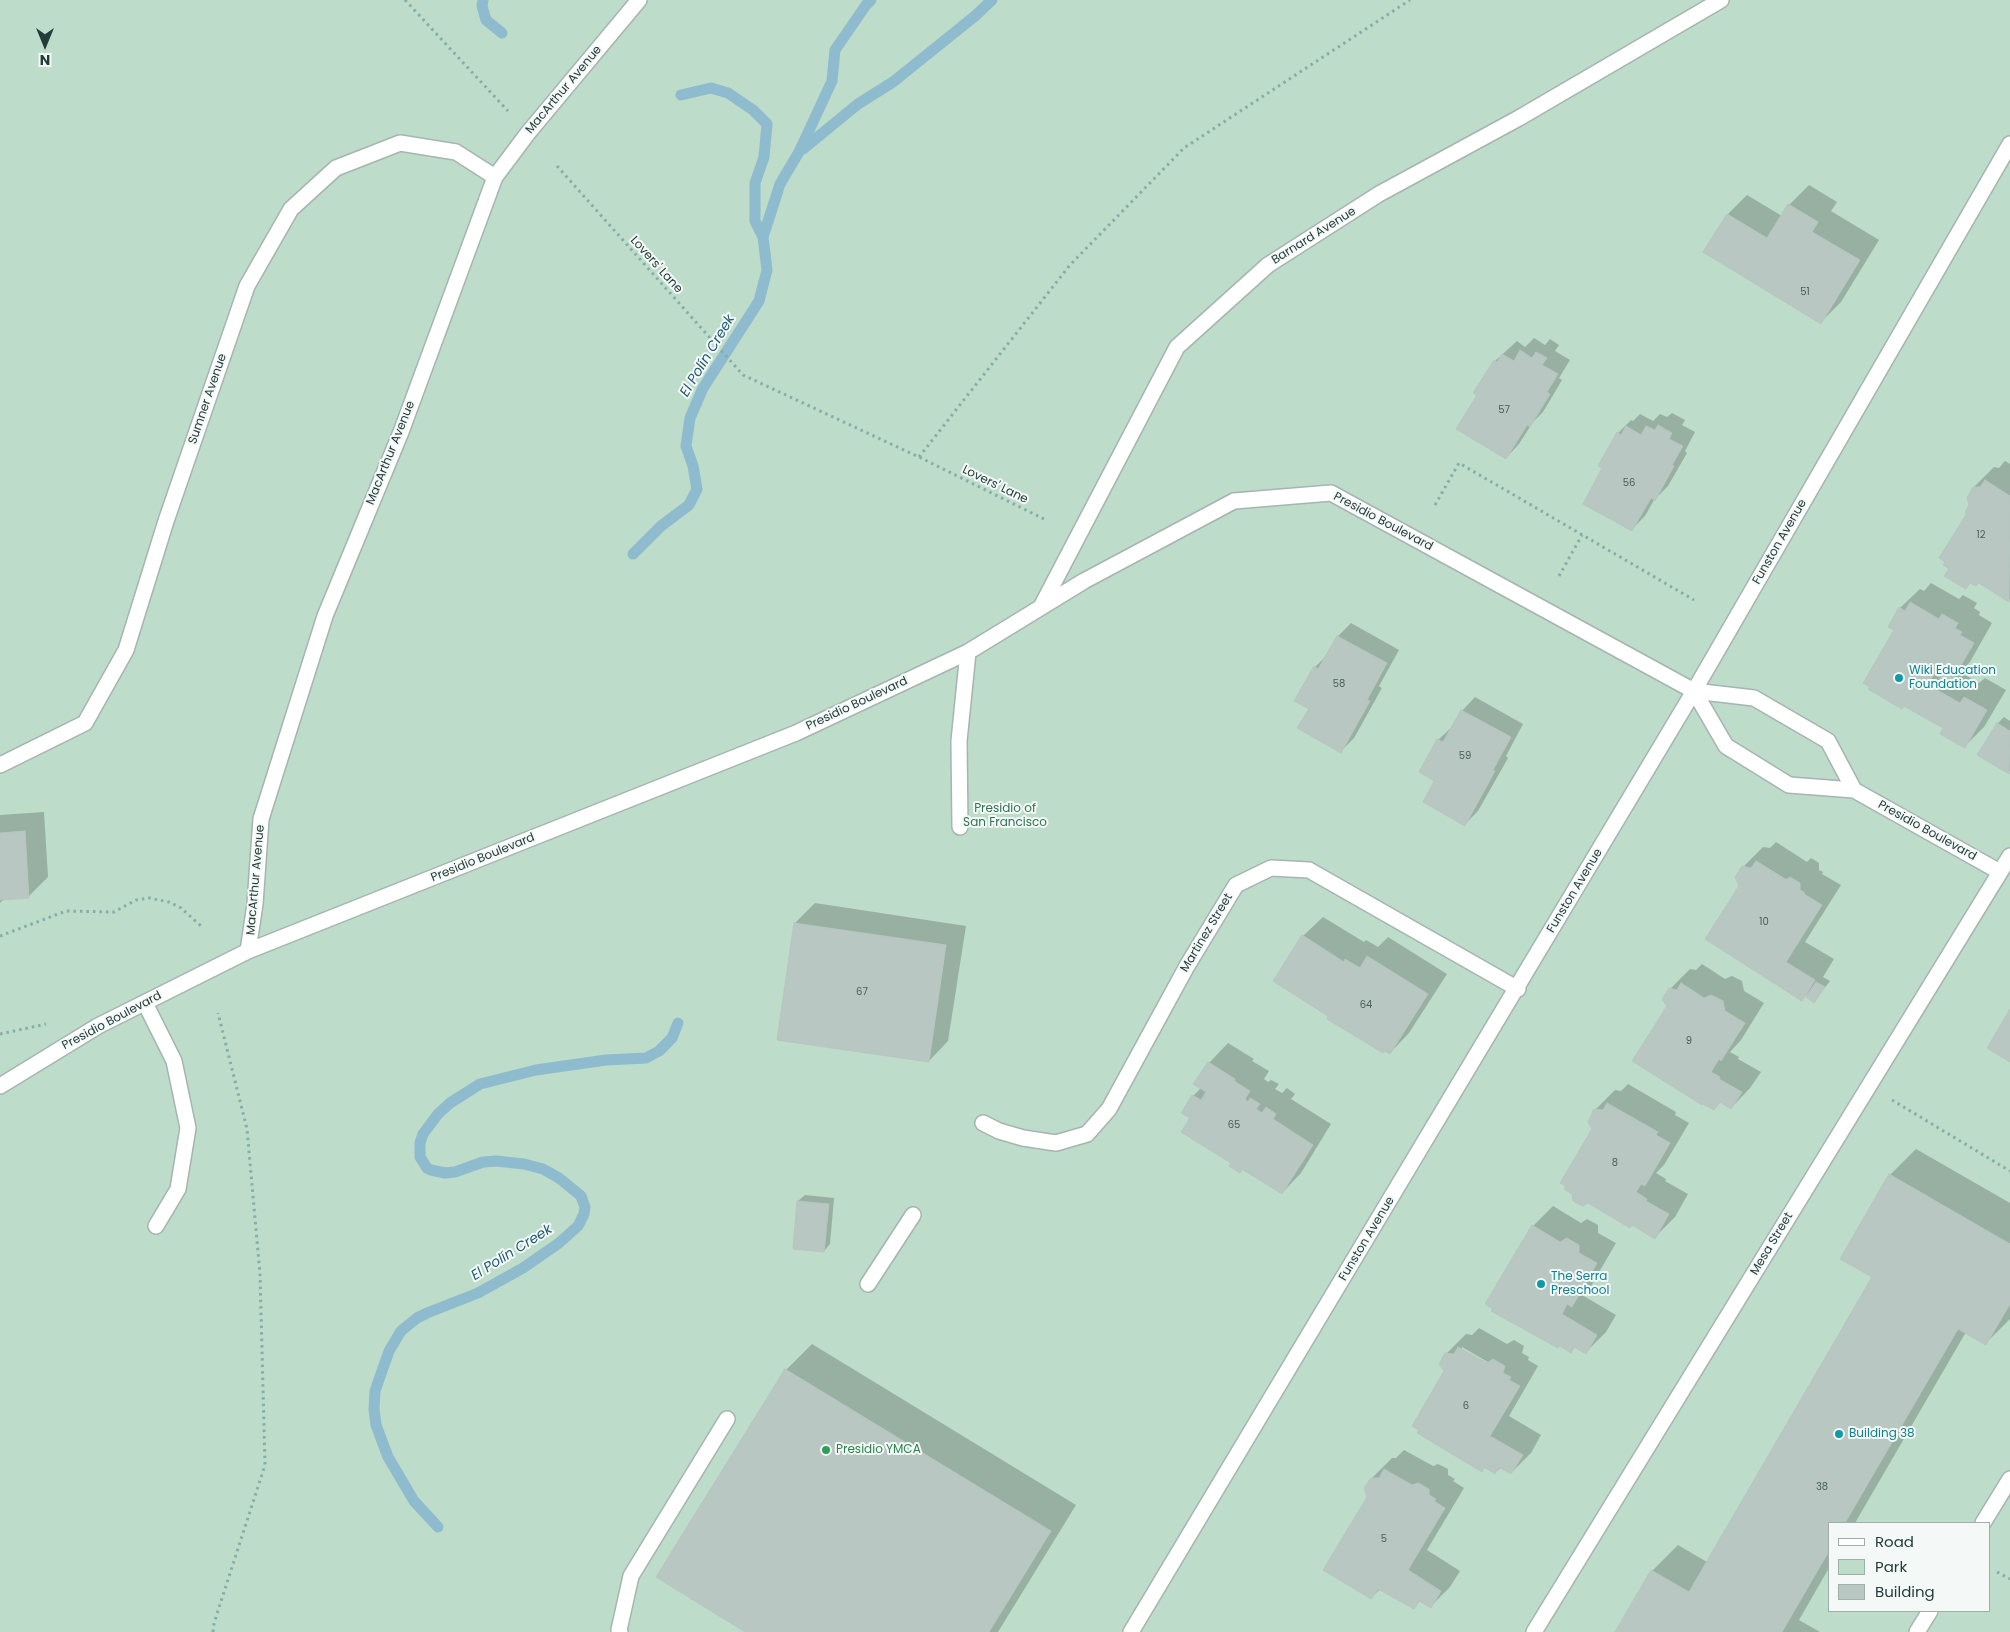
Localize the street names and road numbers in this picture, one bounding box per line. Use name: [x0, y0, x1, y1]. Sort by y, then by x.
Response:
street label: MacArthur Avenue: [523, 43, 605, 137]
street label: Barnard Avenue: [1269, 204, 1359, 268]
street label: Lovers' Lane: [627, 234, 685, 296]
street label: Sumner Avenue: [186, 352, 230, 446]
street label: MacArthur Avenue: [364, 399, 418, 507]
street label: Lovers' Lane: [960, 463, 1030, 507]
street label: Presidio Boulevard: [1331, 490, 1435, 554]
street label: Funston Avenue: [1750, 497, 1810, 587]
street label: Presidio Boulevard: [804, 674, 910, 734]
street label: Presidio Boulevard: [1875, 798, 1979, 864]
street label: MacArthur Avenue: [244, 824, 268, 936]
street label: Presidio Boulevard: [429, 831, 537, 885]
street label: Funston Avenue: [1544, 846, 1606, 936]
street label: Martinez Street: [1178, 891, 1236, 975]
street label: Presidio Boulevard: [60, 989, 164, 1053]
street label: Funston Avenue: [1336, 1194, 1398, 1284]
street label: Mesa Street: [1748, 1210, 1796, 1278]

